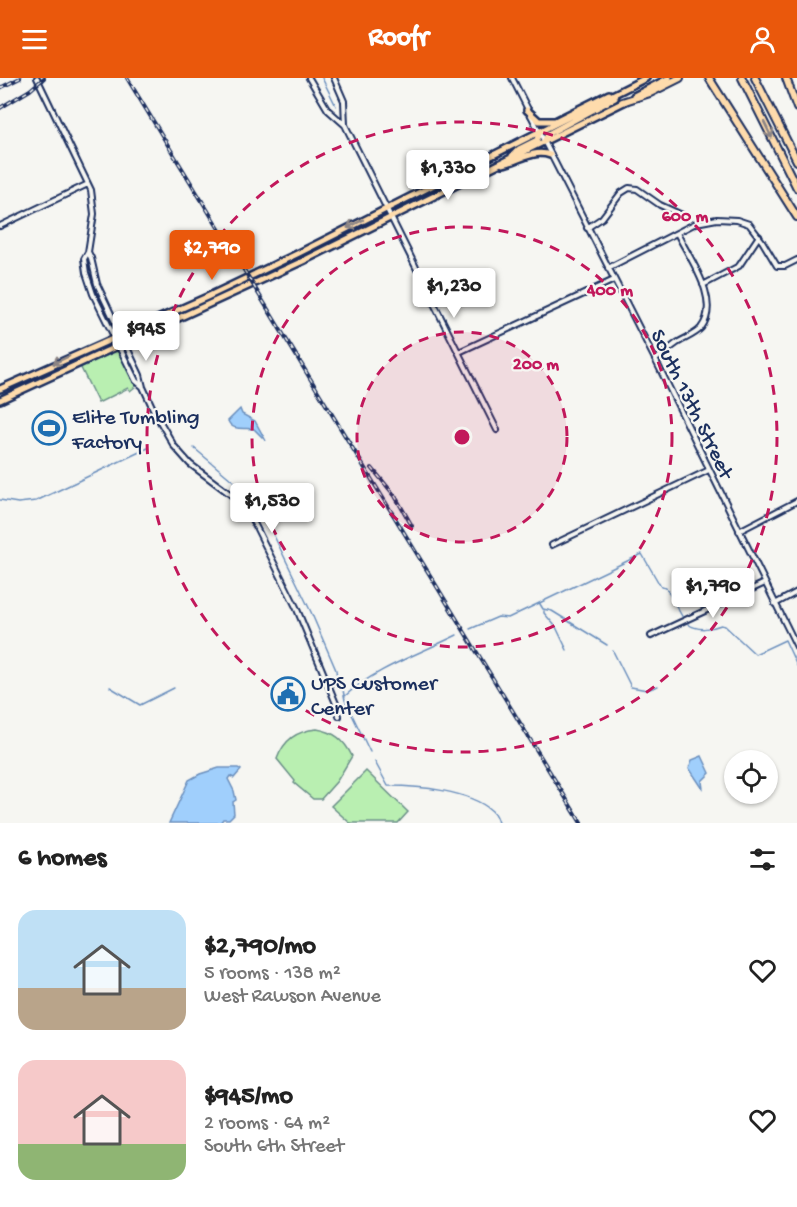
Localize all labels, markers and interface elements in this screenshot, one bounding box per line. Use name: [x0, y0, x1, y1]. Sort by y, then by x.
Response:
icon: menu: [18, 23, 51, 56]
text: Roofr: [369, 23, 429, 55]
icon: person: [746, 23, 779, 56]
one-way arrow: [763, 121, 774, 139]
pin: $1,330: [399, 150, 497, 201]
text: $1,330: [420, 158, 476, 181]
text: 600 m: [662, 207, 709, 228]
one-way arrow: [346, 219, 364, 230]
pin: $2,790: [163, 230, 261, 281]
text: $2,790: [184, 238, 240, 261]
pin: $1,230: [405, 268, 503, 319]
text: $1,230: [427, 276, 481, 299]
text: 400 m: [586, 281, 633, 302]
pin: $945: [110, 311, 182, 362]
text: $945: [127, 319, 165, 342]
street label: South 13th Street: [643, 326, 739, 485]
one-way arrow: [52, 355, 70, 367]
text: 200 m: [513, 355, 559, 376]
place label: Elite Tumbling Factory: [71, 406, 199, 457]
sports icon: Elite Tumbling Factory: [31, 410, 67, 446]
centre of rings: [452, 427, 472, 447]
pin: $1,530: [223, 483, 321, 534]
text: $1,530: [244, 491, 300, 514]
pin: $1,790: [664, 568, 762, 619]
text: $1,790: [685, 576, 741, 599]
place label: UPS Customer Center: [311, 672, 439, 723]
public building icon: UPS Customer Center: [270, 676, 306, 712]
map controls: [724, 750, 778, 804]
button: locate: [724, 750, 778, 804]
icon: filters: [746, 843, 779, 876]
text: 6 homes: [18, 844, 106, 875]
text: $2,790/mo: [204, 932, 316, 963]
icon: home: [66, 934, 138, 1006]
icon: heart: [746, 954, 779, 987]
text: 5 rooms · 138 m²: [204, 963, 341, 986]
text: West Rawson Avenue: [204, 986, 381, 1009]
text: $945/mo: [204, 1082, 293, 1113]
icon: home: [66, 1084, 138, 1156]
icon: heart: [746, 1104, 779, 1137]
text: 2 rooms · 64 m²: [204, 1113, 330, 1136]
text: South 6th Street: [204, 1136, 344, 1159]

